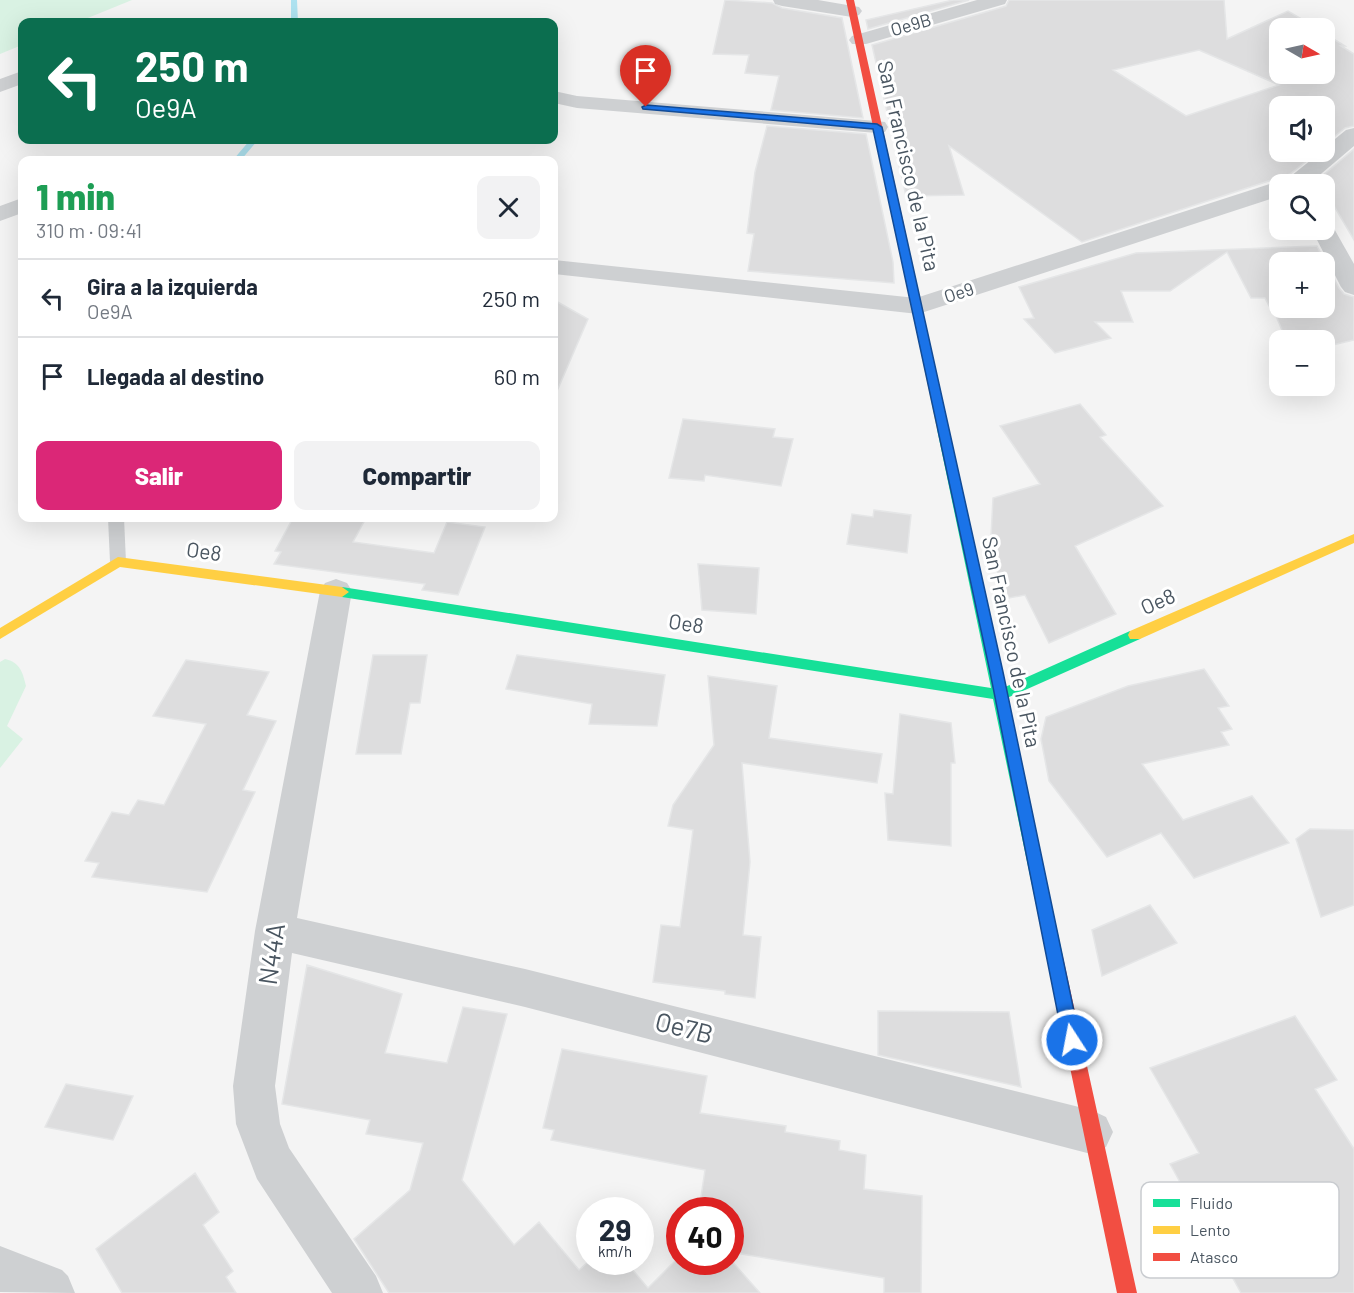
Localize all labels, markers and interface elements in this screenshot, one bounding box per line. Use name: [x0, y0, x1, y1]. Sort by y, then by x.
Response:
street label: Oe9B: [888, 8, 934, 40]
north arrow: [1269, 18, 1335, 84]
map controls: [1269, 18, 1335, 396]
text: 250 m: [135, 40, 249, 90]
icon: left: [36, 42, 114, 120]
pin: [620, 45, 671, 107]
icon: arrive: [629, 54, 662, 87]
street label: San Francisco de la Pita: [873, 58, 946, 273]
text: Oe9A: [135, 91, 197, 123]
button: sound: [1269, 96, 1335, 162]
text: 1 min: [36, 174, 115, 217]
button: search: [1269, 174, 1335, 240]
button: close: [477, 176, 540, 239]
text: 310 m · 09:41: [36, 218, 142, 242]
button: +: [1269, 252, 1335, 318]
text: Gira a la izquierda: [87, 273, 258, 299]
street label: Oe9: [941, 277, 976, 307]
icon: left: [36, 282, 69, 315]
text: 250 m: [482, 285, 540, 311]
text: Oe9A: [87, 299, 133, 323]
button: −: [1269, 330, 1335, 396]
icon: arrive: [36, 360, 69, 393]
text: Llegada al destino: [87, 363, 264, 389]
text: 60 m: [494, 363, 540, 389]
button: Salir: [36, 441, 282, 510]
button: Compartir: [294, 441, 540, 510]
street label: San Francisco de la Pita: [978, 534, 1047, 750]
street label: Oe8: [185, 536, 223, 565]
street label: Oe8: [1136, 582, 1179, 619]
street label: Oe8: [667, 607, 706, 638]
street label: N44A: [251, 921, 290, 987]
street label: Oe7B: [652, 1004, 717, 1049]
position arrow: [1040, 1008, 1104, 1072]
legend: [1141, 1182, 1339, 1278]
text: Fluido: [1190, 1193, 1233, 1212]
speed limit sign: 40: [666, 1197, 744, 1275]
text: 29: [599, 1211, 631, 1247]
text: Lento: [1190, 1220, 1231, 1239]
text: km/h: [598, 1242, 632, 1260]
text: Atasco: [1190, 1247, 1238, 1266]

